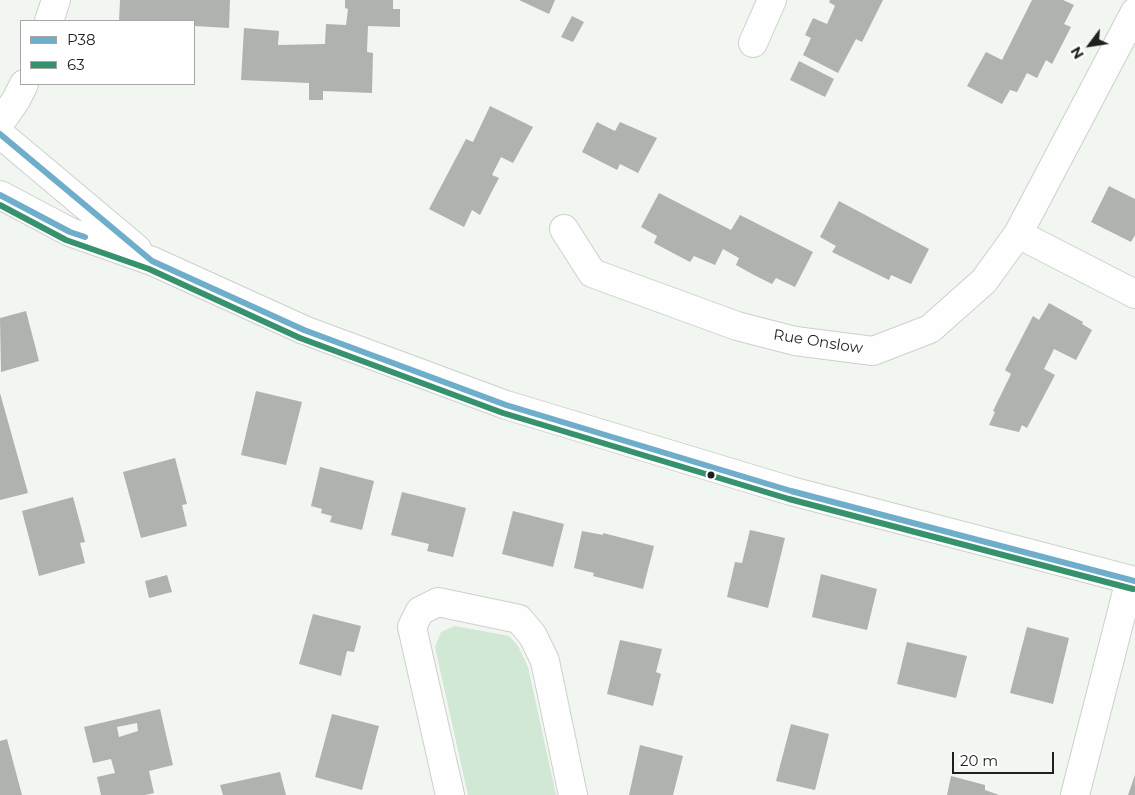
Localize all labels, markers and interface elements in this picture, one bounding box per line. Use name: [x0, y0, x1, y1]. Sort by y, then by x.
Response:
legend: [20, 20, 195, 85]
north arrow: [1065, 20, 1115, 70]
text: P38: [67, 30, 96, 49]
text: N: [1067, 43, 1088, 62]
text: 63: [67, 55, 85, 74]
street label: Rue Onslow: [772, 326, 864, 358]
unlabelled marker: [706, 470, 716, 480]
scale bar: [955, 742, 1058, 774]
text: 20 m: [960, 751, 998, 770]

